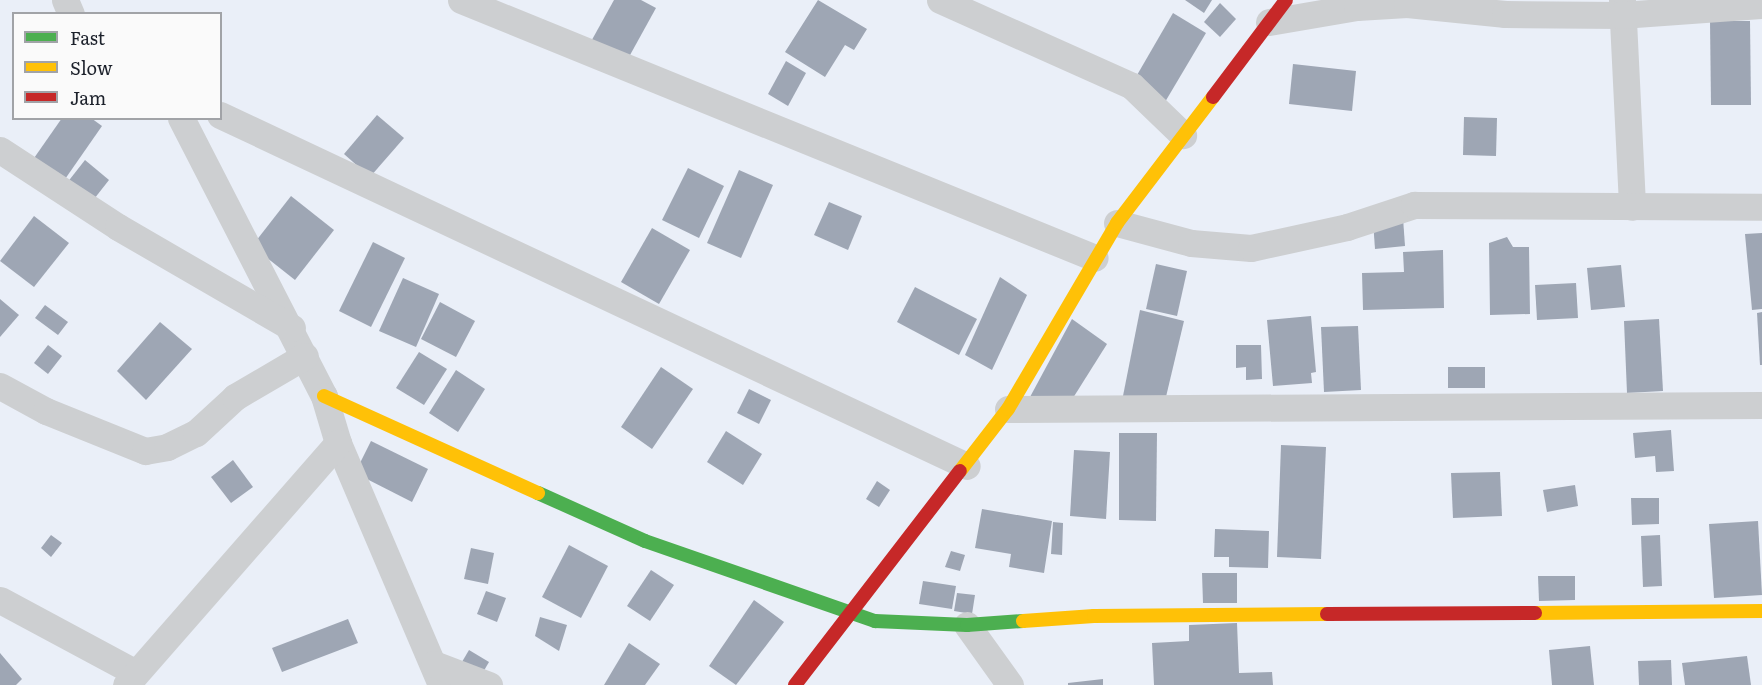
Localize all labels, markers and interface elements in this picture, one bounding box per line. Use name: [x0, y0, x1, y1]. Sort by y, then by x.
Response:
legend: [12, 12, 222, 120]
text: Fast: [70, 24, 105, 51]
text: Slow: [70, 54, 112, 81]
text: Jam: [70, 84, 106, 111]

